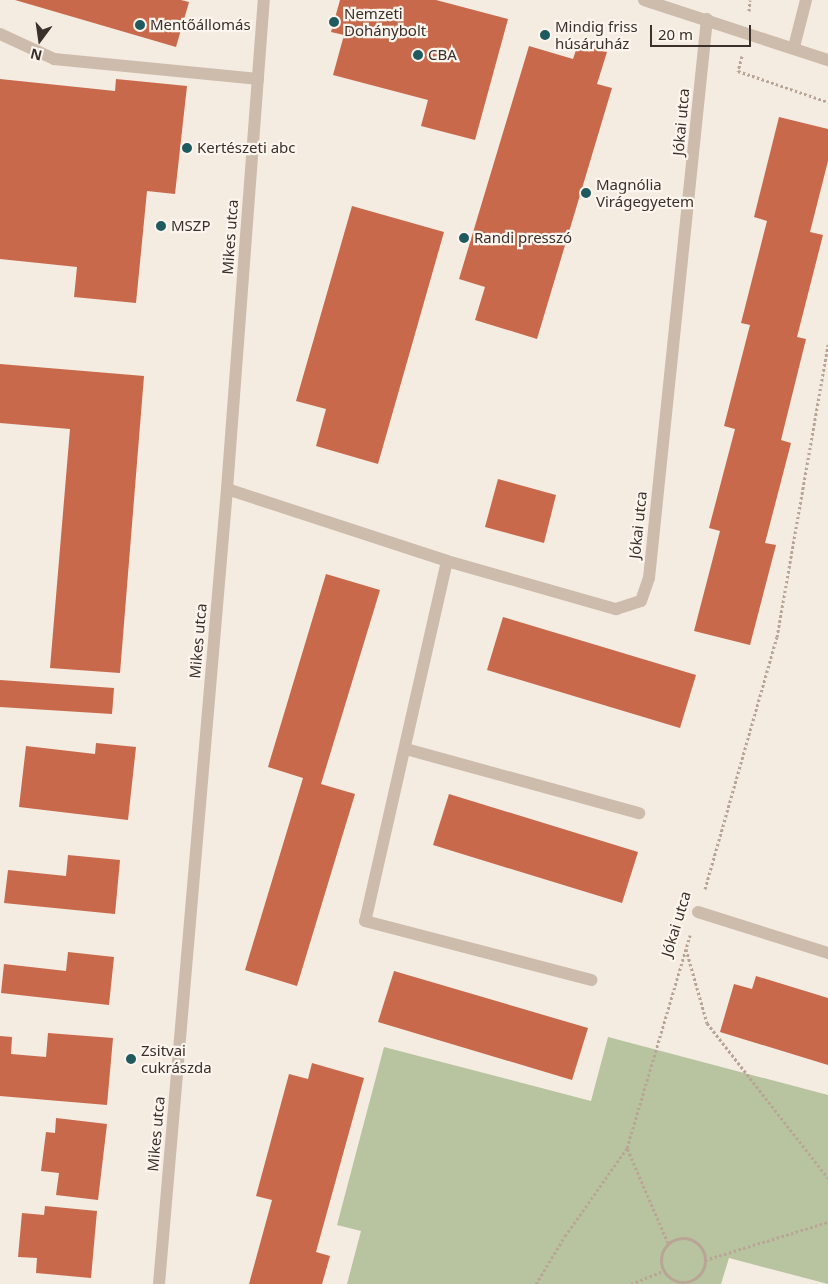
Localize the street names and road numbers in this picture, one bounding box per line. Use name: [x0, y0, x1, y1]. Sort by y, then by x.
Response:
street label: Jókai utca: [669, 88, 693, 156]
street label: Mikes utca: [218, 199, 242, 275]
street label: Jókai utca: [626, 490, 650, 560]
street label: Mikes utca: [186, 603, 210, 679]
street label: Jókai utca: [658, 889, 694, 959]
street label: Mikes utca: [144, 1096, 168, 1172]

